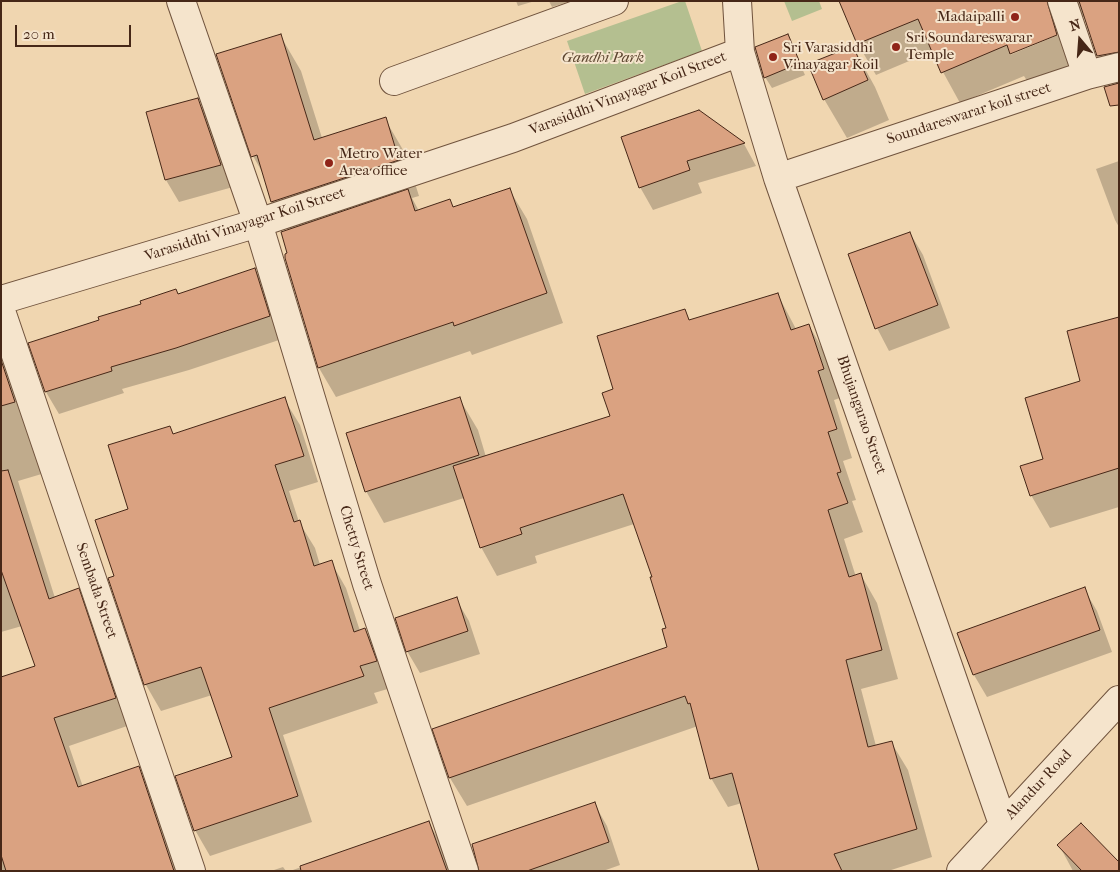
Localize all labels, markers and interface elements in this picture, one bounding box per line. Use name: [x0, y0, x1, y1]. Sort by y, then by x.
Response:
place label: Madaipalli: [937, 8, 1005, 26]
marker: Madaipalli: [1009, 11, 1021, 23]
scale bar: [18, 15, 134, 47]
north arrow: [1055, 15, 1105, 65]
text: N: [1068, 16, 1083, 35]
text: 20 m: [23, 25, 55, 43]
place label: Sri Soundareswarar Temple: [906, 29, 1032, 64]
place label: Sri Varasiddhi Vinayagar Koil: [783, 39, 879, 74]
marker: Sri Soundareswarar Temple: [890, 41, 902, 53]
street label: Varasiddhi Vinayagar Koil Street: [527, 48, 729, 140]
park label: Gandhi Park: [562, 49, 644, 67]
marker: Sri Varasiddhi Vinayagar Koil: [767, 51, 779, 63]
street label: Soundareswarar koil street: [885, 79, 1053, 149]
place label: Metro Water Area office: [339, 145, 422, 180]
marker: Metro Water Area office: [323, 157, 335, 169]
street label: Varasiddhi Vinayagar Koil Street: [142, 184, 348, 266]
street label: Bhujangarao Street: [832, 353, 890, 477]
street label: Chetty Street: [335, 504, 377, 592]
street label: Sembada Street: [71, 541, 121, 641]
street label: Alandur Road: [1002, 746, 1076, 824]

